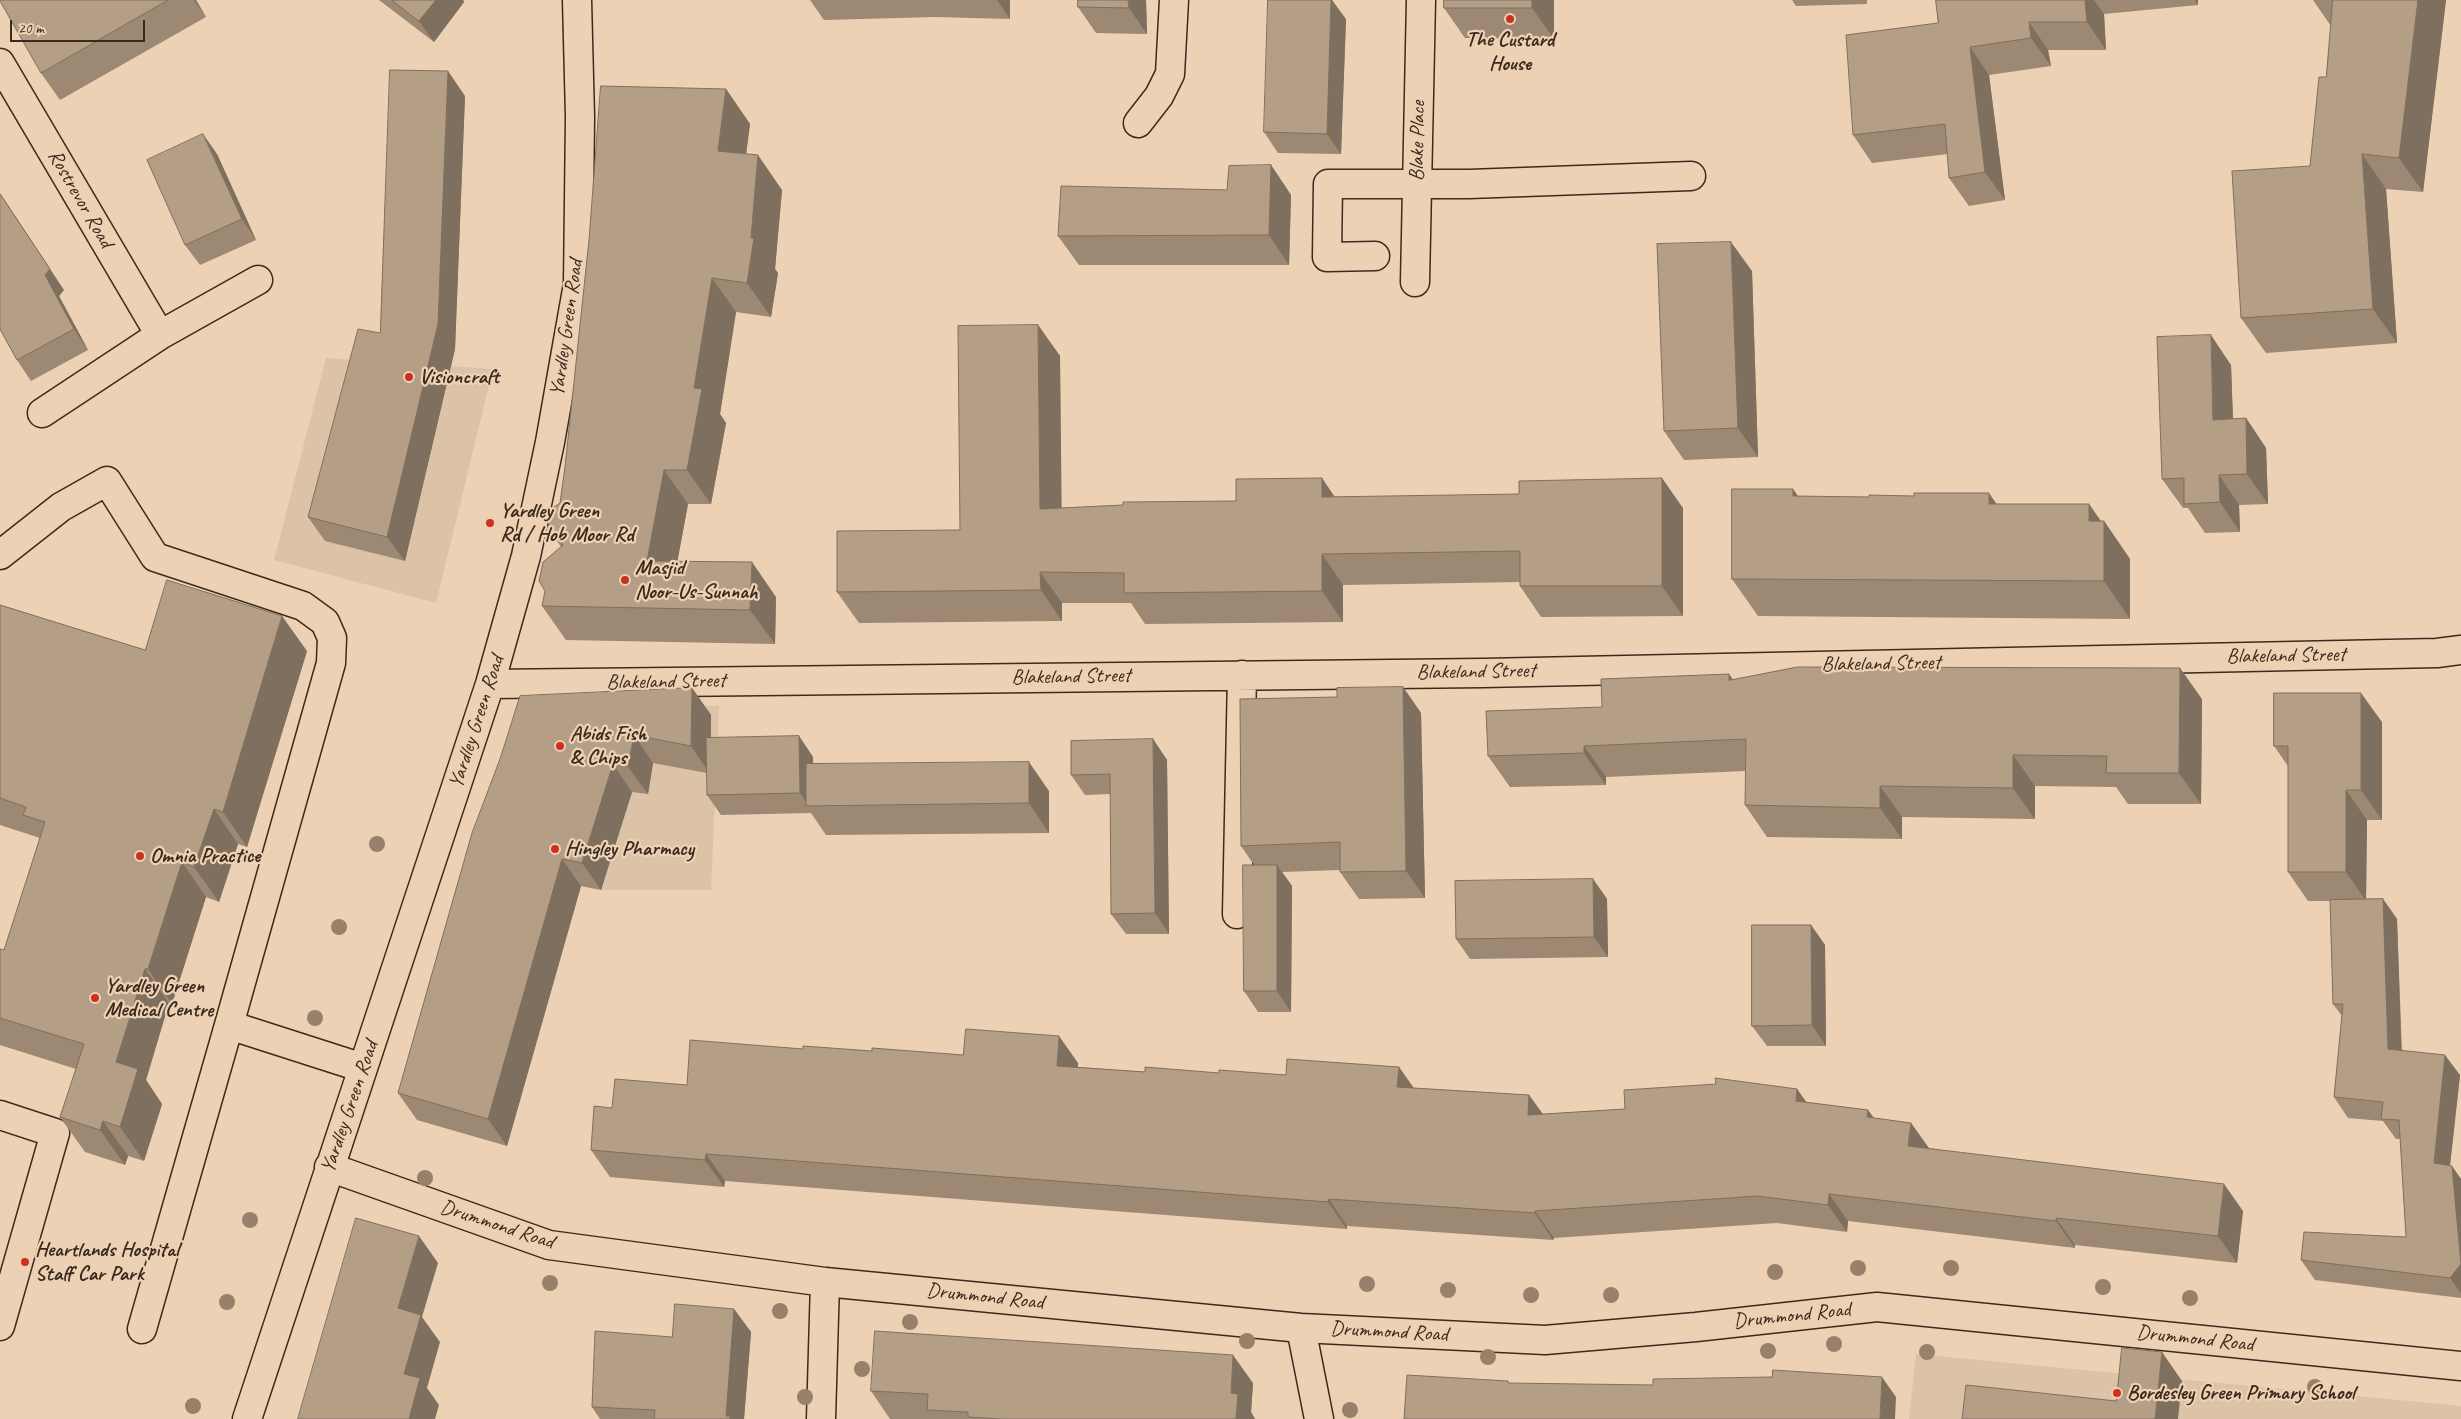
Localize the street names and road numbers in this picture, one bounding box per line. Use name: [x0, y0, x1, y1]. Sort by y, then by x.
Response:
street label: Blake Place: [1405, 101, 1431, 181]
street label: Rostrevor Road: [42, 145, 118, 253]
street label: Yardley Green Road: [545, 258, 589, 398]
street label: Blakeland Street: [2226, 642, 2346, 670]
street label: Blakeland Street: [1821, 650, 1941, 678]
street label: Yardley Green Road: [444, 653, 510, 791]
street label: Blakeland Street: [1416, 658, 1536, 686]
street label: Blakeland Street: [1011, 663, 1131, 691]
street label: Blakeland Street: [606, 668, 726, 696]
street label: Yardley Green Road: [316, 1038, 384, 1176]
street label: Drummond Road: [437, 1195, 557, 1255]
street label: Drummond Road: [925, 1278, 1045, 1316]
street label: Drummond Road: [1732, 1297, 1852, 1335]
street label: Drummond Road: [1330, 1316, 1448, 1348]
street label: Drummond Road: [2135, 1320, 2255, 1358]

